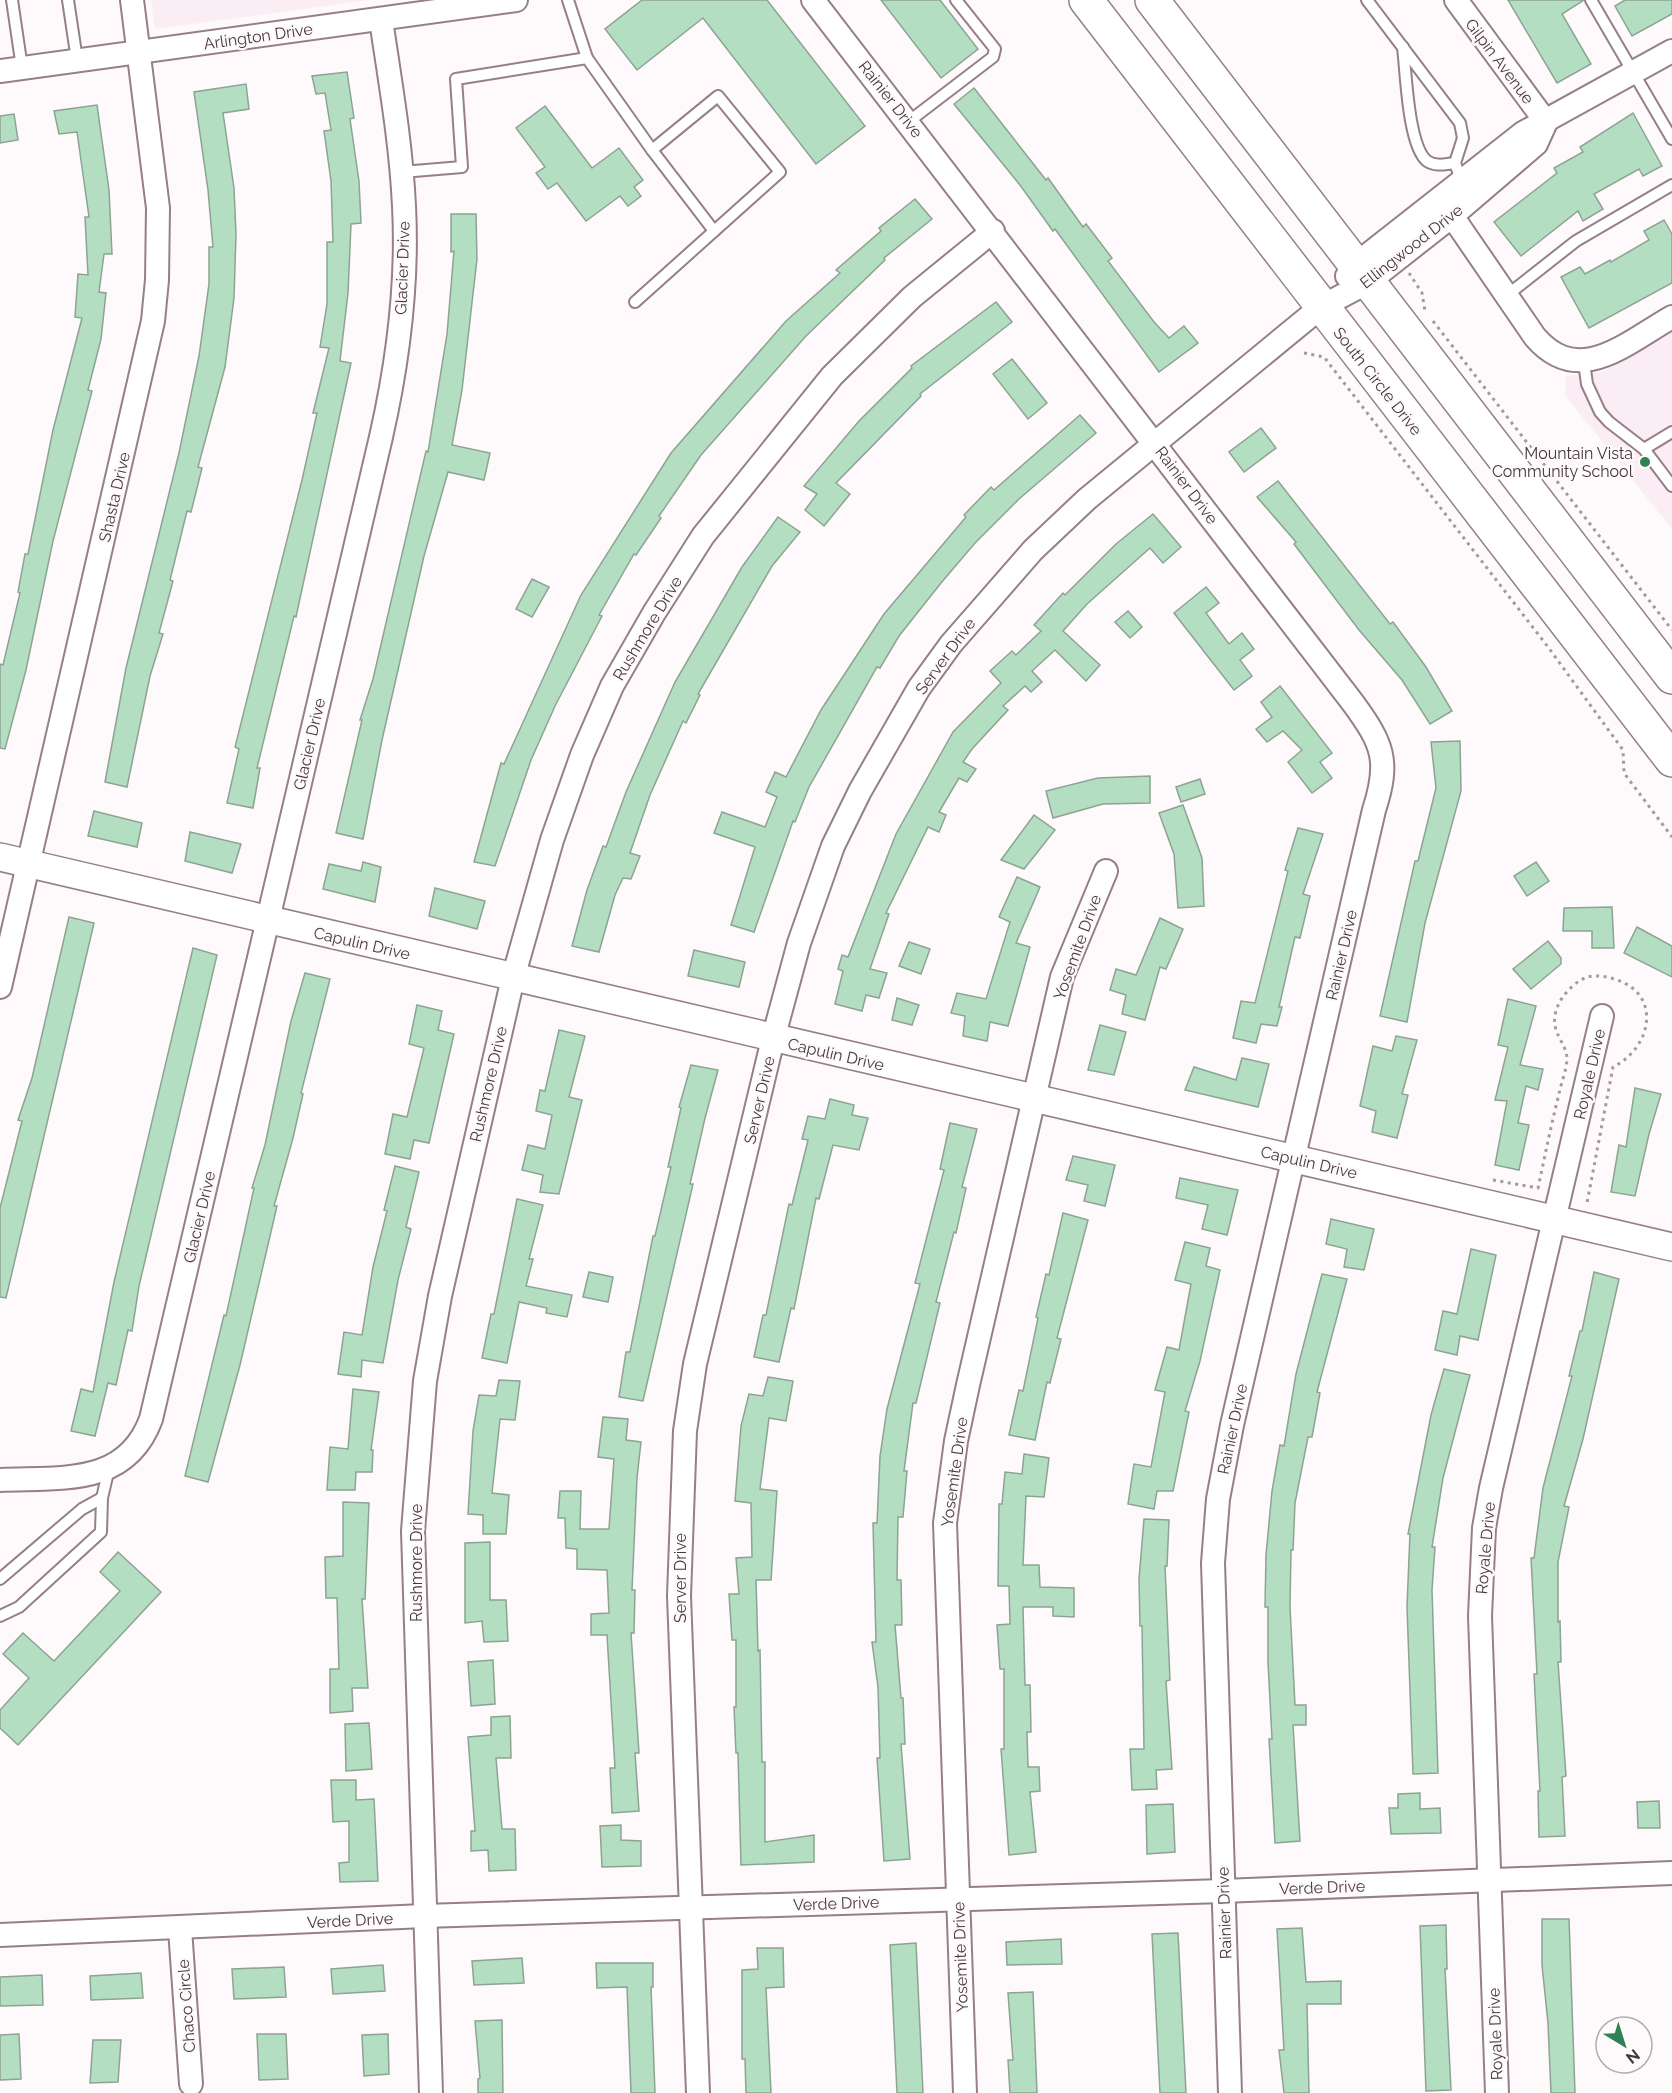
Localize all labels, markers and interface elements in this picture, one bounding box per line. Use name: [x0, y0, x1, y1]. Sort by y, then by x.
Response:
street label: Gilpin Avenue: [1461, 15, 1538, 108]
street label: Arlington Drive: [202, 19, 314, 54]
street label: Rainier Drive: [855, 57, 926, 142]
street label: Ellingwood Drive: [1356, 200, 1466, 292]
street label: Glacier Drive: [391, 221, 414, 315]
street label: South Circle Drive: [1329, 323, 1426, 439]
street label: Rainier Drive: [1151, 443, 1222, 528]
place label: Mountain Vista Community School: [1492, 444, 1634, 481]
street label: Shasta Drive: [95, 450, 134, 544]
marker: Mountain Vista Community School: [1638, 455, 1652, 469]
street label: Rushmore Drive: [609, 573, 686, 684]
street label: Server Drive: [911, 614, 979, 698]
street label: Glacier Drive: [290, 696, 329, 792]
street label: Yosemite Drive: [1050, 892, 1105, 1002]
street label: Rainier Drive: [1322, 908, 1361, 1002]
street label: Capulin Drive: [312, 923, 412, 964]
street label: Rushmore Drive: [466, 1024, 511, 1144]
street label: Royale Drive: [1570, 1027, 1609, 1121]
street label: Capulin Drive: [786, 1034, 886, 1075]
street label: Server Drive: [740, 1054, 779, 1146]
street label: Capulin Drive: [1259, 1142, 1359, 1183]
street label: Glacier Drive: [180, 1169, 219, 1265]
street label: Rainier Drive: [1214, 1382, 1251, 1476]
street label: Yosemite Drive: [937, 1416, 972, 1528]
street label: Royale Drive: [1472, 1501, 1499, 1595]
street label: Rushmore Drive: [407, 1504, 426, 1622]
street label: Server Drive: [671, 1533, 690, 1623]
street label: Rainier Drive: [1213, 1867, 1236, 1959]
street label: Verde Drive: [1279, 1877, 1365, 1898]
street label: Verde Drive: [793, 1893, 879, 1914]
street label: Yosemite Drive: [949, 1901, 972, 2013]
street label: Verde Drive: [306, 1909, 394, 1932]
street label: Chaco Circle: [174, 1959, 199, 2053]
street label: Royale Drive: [1484, 1987, 1507, 2081]
north arrow: [1594, 2015, 1654, 2075]
text: N: [1622, 2045, 1644, 2068]

